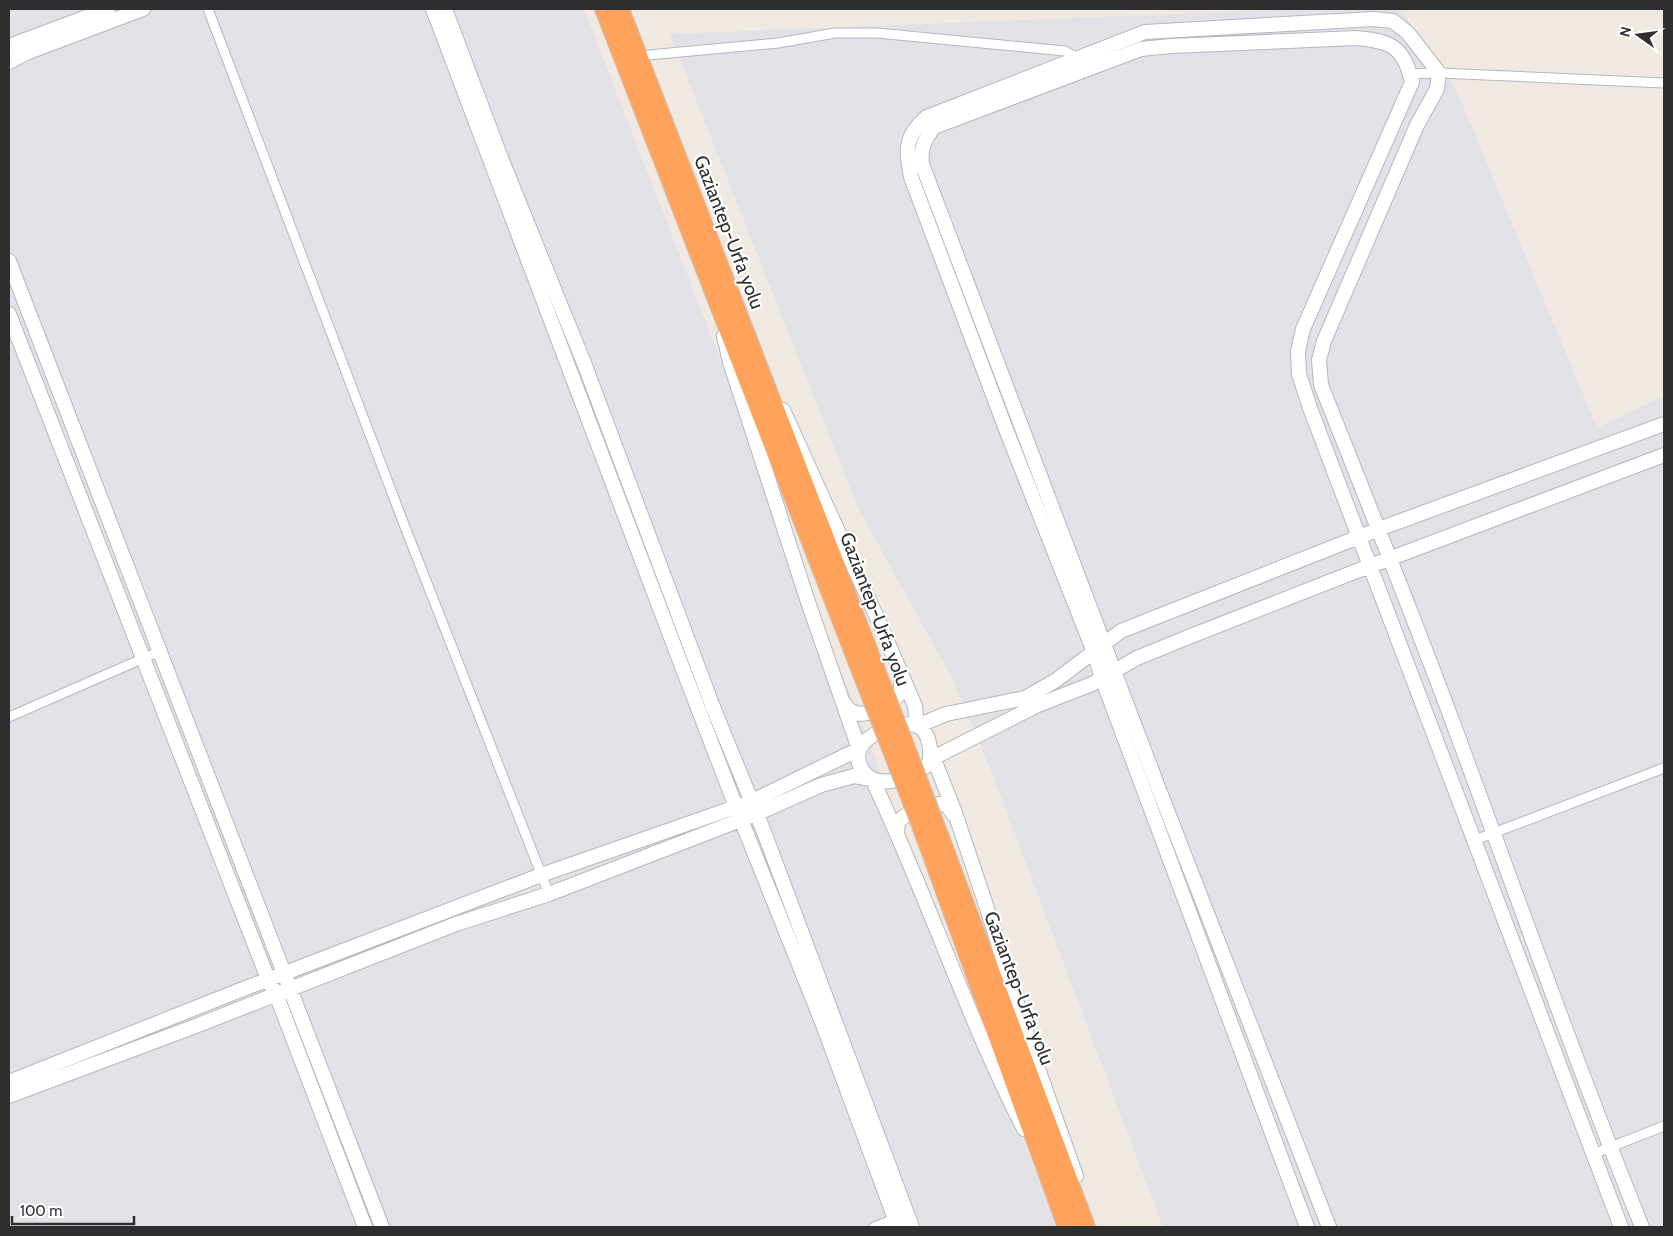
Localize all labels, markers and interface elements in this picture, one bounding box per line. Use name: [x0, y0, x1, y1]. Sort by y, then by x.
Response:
north arrow: [1613, 10, 1663, 60]
text: N: [1615, 25, 1635, 39]
street label: Gaziantep-Urfa yolu: [689, 152, 769, 312]
street label: Gaziantep-Urfa yolu: [835, 529, 915, 689]
street label: Gaziantep-Urfa yolu: [979, 908, 1059, 1068]
scale bar: [12, 1194, 135, 1226]
text: 100 m: [20, 1202, 62, 1220]

